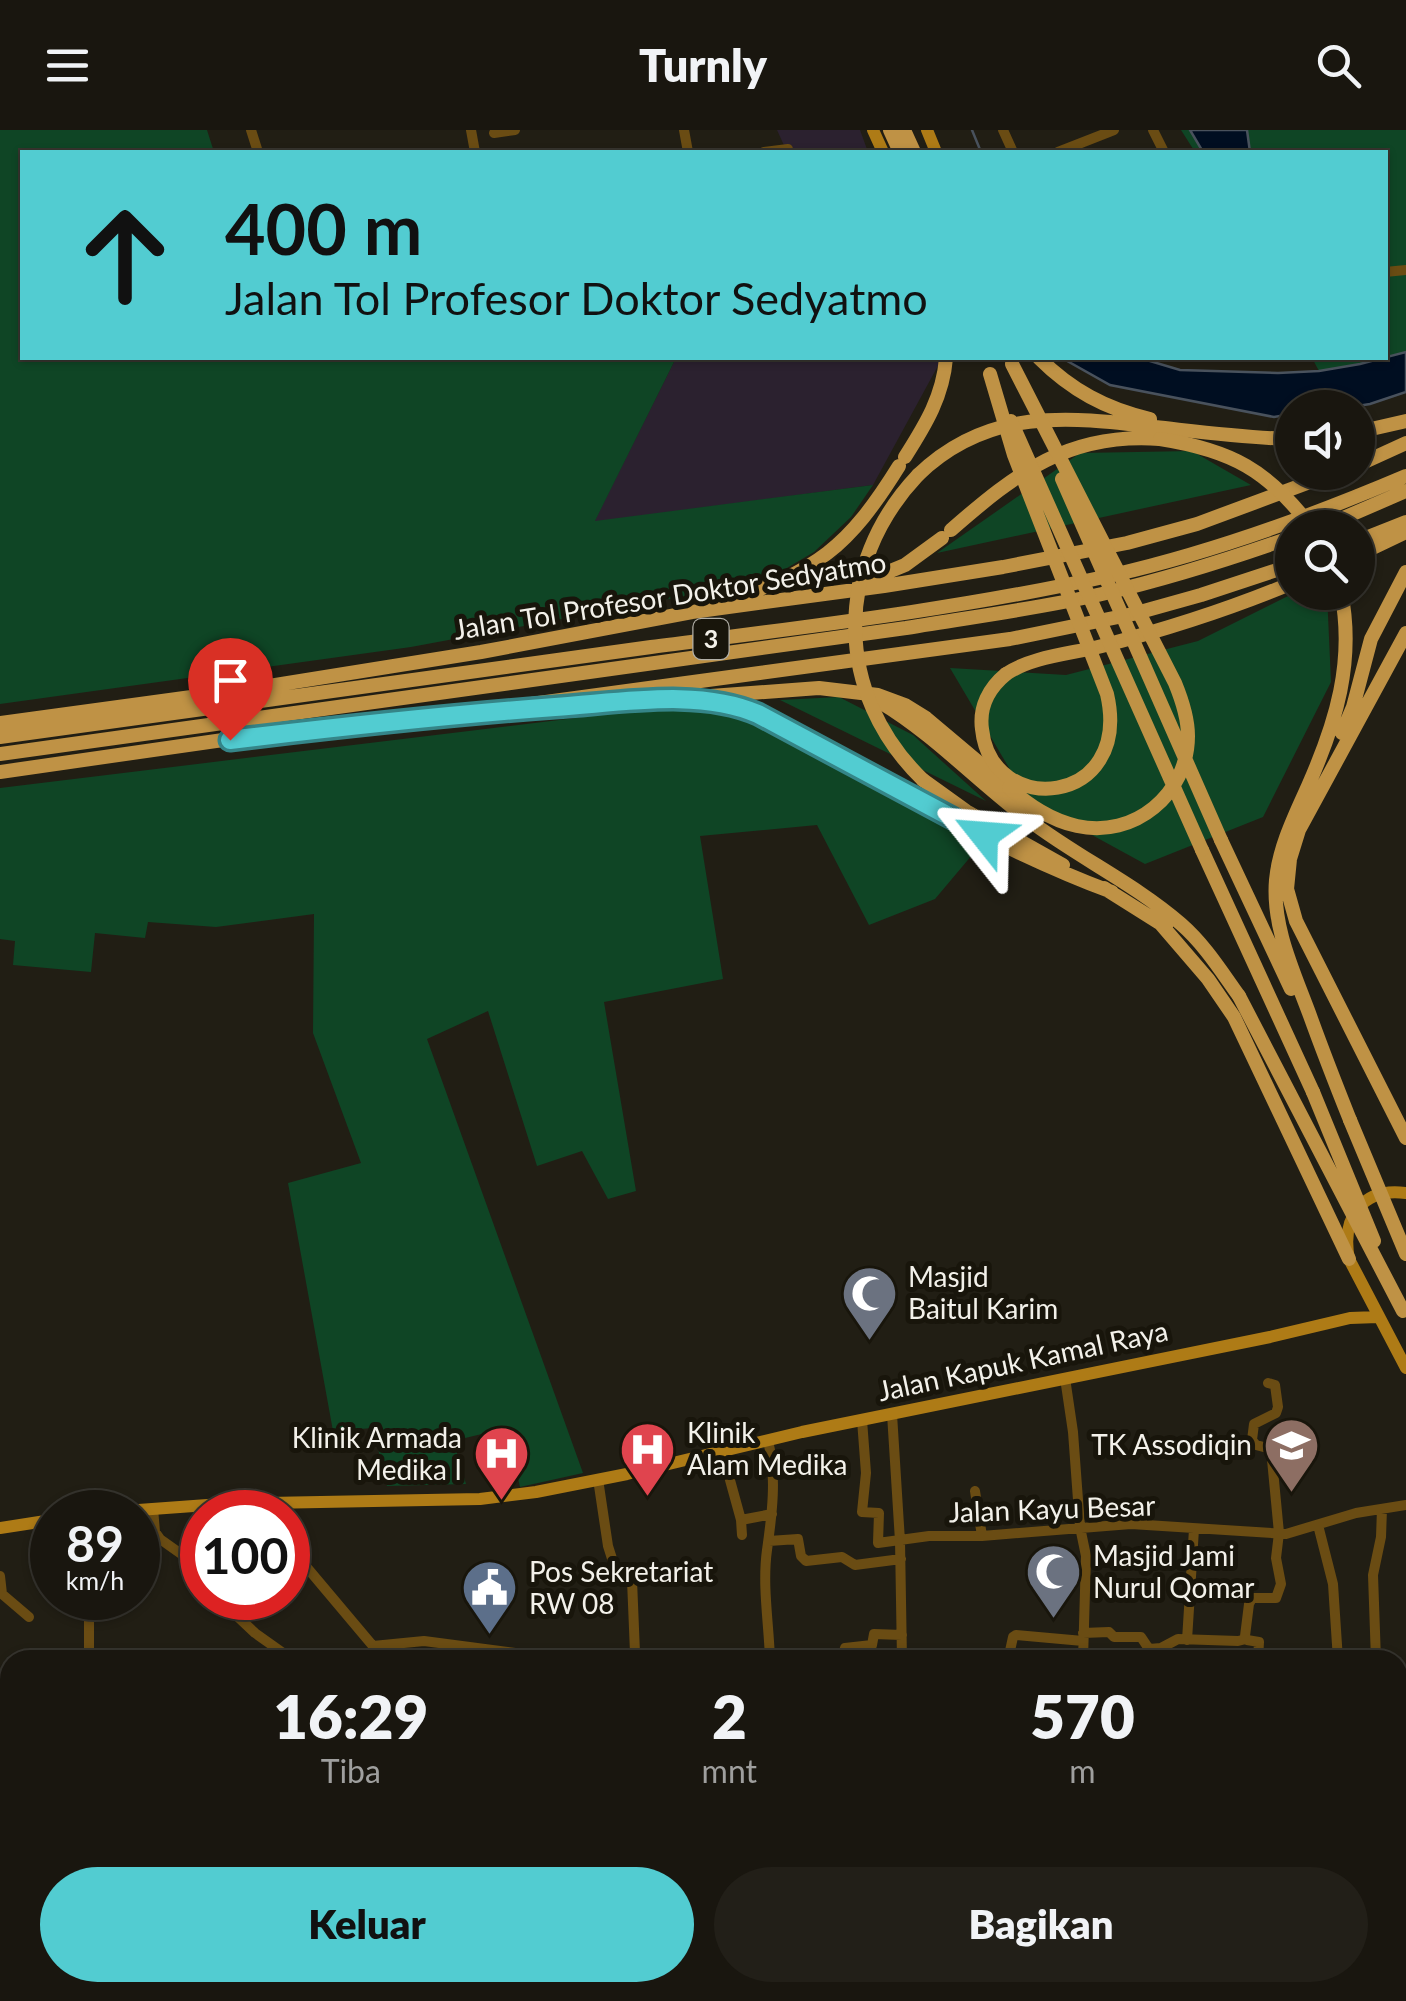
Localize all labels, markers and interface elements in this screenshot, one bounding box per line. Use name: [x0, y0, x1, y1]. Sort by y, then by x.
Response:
icon: menu: [40, 38, 95, 93]
text: Turnly: [639, 38, 767, 92]
icon: search: [1311, 38, 1366, 93]
text: 400 m: [225, 186, 422, 270]
icon: ahead: [60, 190, 190, 320]
text: Jalan Tol Profesor Doktor Sedyatmo: [225, 271, 928, 325]
map controls: [1275, 390, 1375, 610]
button: sound: [1275, 390, 1375, 490]
button: search: [1275, 510, 1375, 610]
street label: Jalan Tol Profesor Doktor Sedyatmo: [451, 544, 888, 646]
road number: 3: [694, 619, 728, 659]
pin: [188, 638, 273, 741]
icon: arrive: [203, 653, 258, 708]
position arrow: [932, 783, 1036, 887]
place label: Masjid Baitul Karim: [908, 1259, 1058, 1325]
mosque icon: Masjid Baitul Karim: [839, 1263, 899, 1342]
street label: Jalan Kapuk Kamal Raya: [875, 1313, 1171, 1407]
place label: Klinik Alam Medika: [687, 1415, 848, 1481]
school or university icon: TK Assodiqin: [1261, 1415, 1321, 1494]
hospital icon: Klinik Alam Medika: [618, 1419, 678, 1498]
place label: Klinik Armada Medika I: [292, 1420, 462, 1486]
hospital icon: Klinik Armada Medika I: [471, 1424, 531, 1503]
place label: TK Assodiqin: [1091, 1427, 1252, 1461]
street label: Jalan Kayu Besar: [948, 1487, 1156, 1529]
speed limit sign: 100: [180, 1490, 310, 1620]
text: 89: [66, 1513, 124, 1573]
place label: Masjid Jami Nurul Qomar: [1093, 1538, 1255, 1604]
mosque icon: Masjid Jami Nurul Qomar: [1024, 1542, 1084, 1621]
place label: Pos Sekretariat RW 08: [529, 1554, 713, 1620]
public building icon: Pos Sekretariat RW 08: [460, 1558, 520, 1637]
text: km/h: [66, 1565, 124, 1595]
text: 16:29: [273, 1680, 428, 1752]
text: 2: [712, 1680, 747, 1752]
text: 570: [1030, 1680, 1135, 1752]
text: Tiba: [321, 1751, 381, 1790]
text: mnt: [702, 1751, 757, 1790]
text: m: [1069, 1751, 1096, 1790]
button: Keluar: [40, 1867, 694, 1982]
button: Bagikan: [714, 1867, 1368, 1982]

